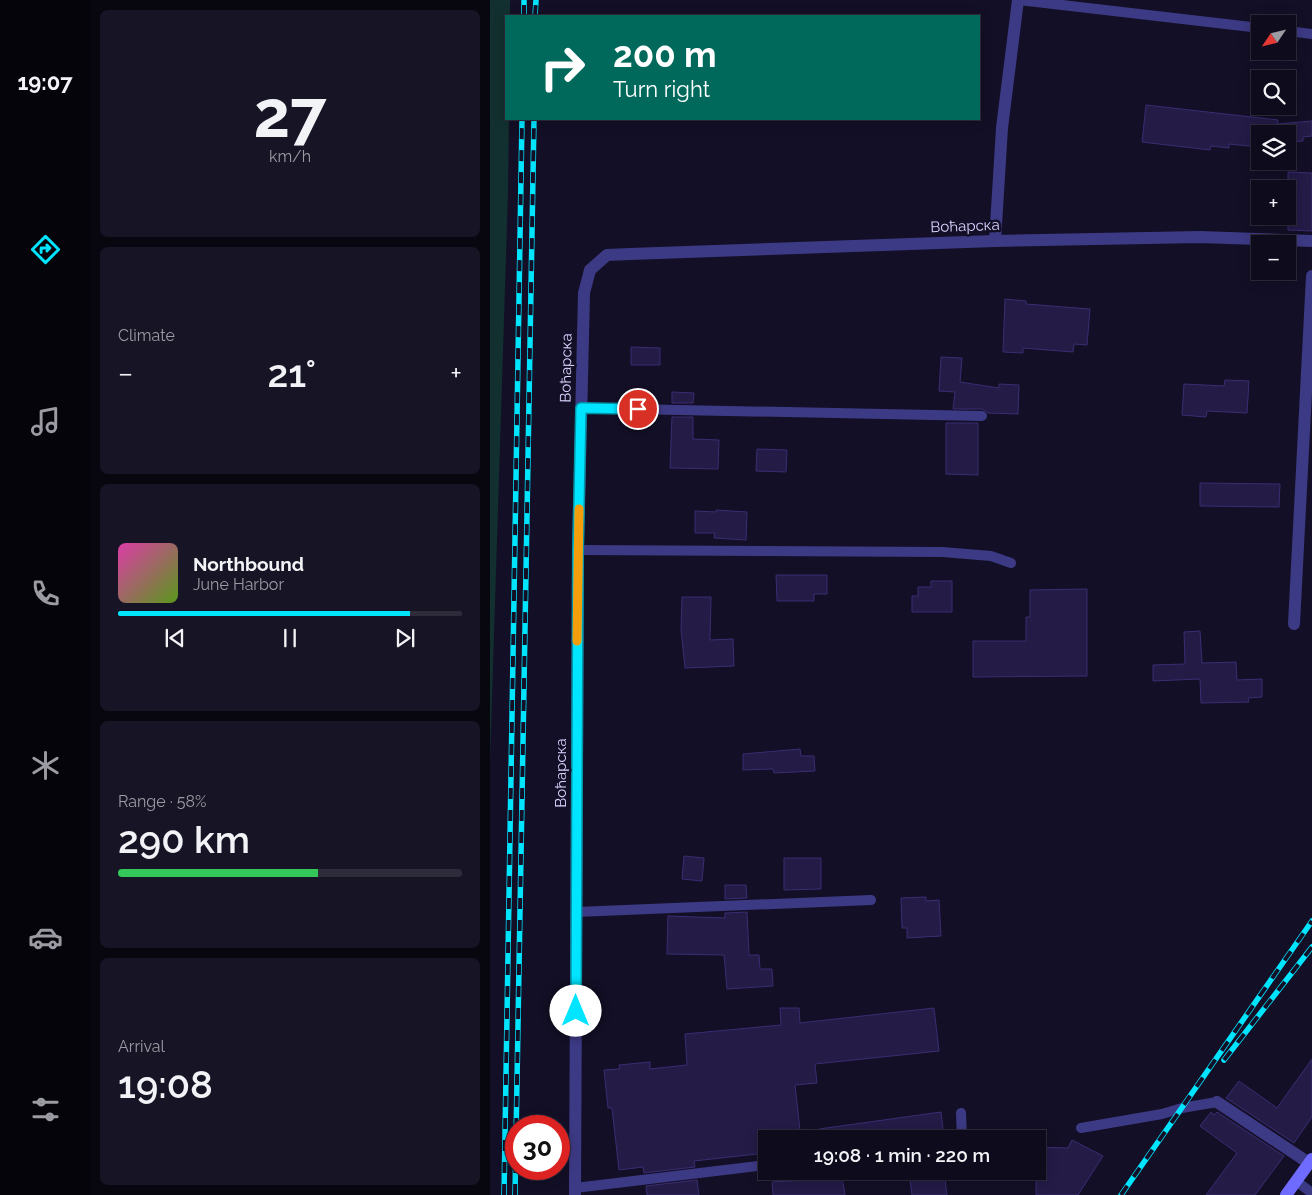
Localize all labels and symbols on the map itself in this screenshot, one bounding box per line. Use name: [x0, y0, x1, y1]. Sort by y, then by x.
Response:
north arrow: [1251, 15, 1296, 60]
street label: Воћарска: [930, 216, 1000, 236]
street label: Воћарска: [556, 333, 576, 403]
pin: [617, 388, 659, 430]
street label: Воћарска: [552, 738, 570, 808]
position arrow: [549, 984, 601, 1036]
speed limit sign: 30: [505, 1115, 570, 1180]

